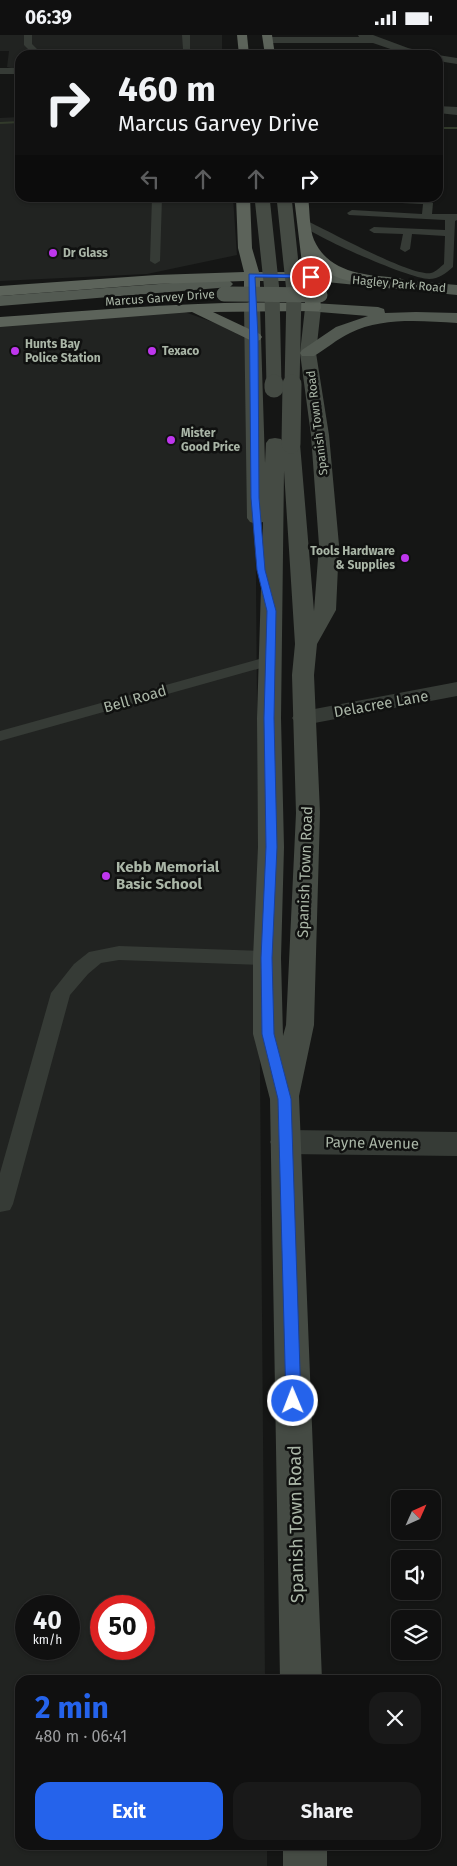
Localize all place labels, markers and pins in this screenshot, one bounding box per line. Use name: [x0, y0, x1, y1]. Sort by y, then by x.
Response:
place label: Dr Glass: [63, 246, 108, 260]
marker: Dr Glass: [47, 247, 59, 259]
pin: [290, 256, 332, 298]
place label: Hunts Bay Police Station: [25, 337, 101, 365]
place label: Texaco: [162, 344, 199, 358]
marker: Hunts Bay Police Station: [9, 345, 21, 357]
marker: Texaco: [146, 345, 158, 357]
place label: Mister Good Price: [181, 426, 240, 454]
marker: Mister Good Price: [165, 434, 177, 446]
place label: Tools Hardware & Supplies: [310, 544, 395, 572]
marker: Tools Hardware & Supplies: [399, 552, 411, 564]
place label: Kebb Memorial Basic School: [116, 858, 220, 893]
marker: Kebb Memorial Basic School: [100, 870, 112, 882]

